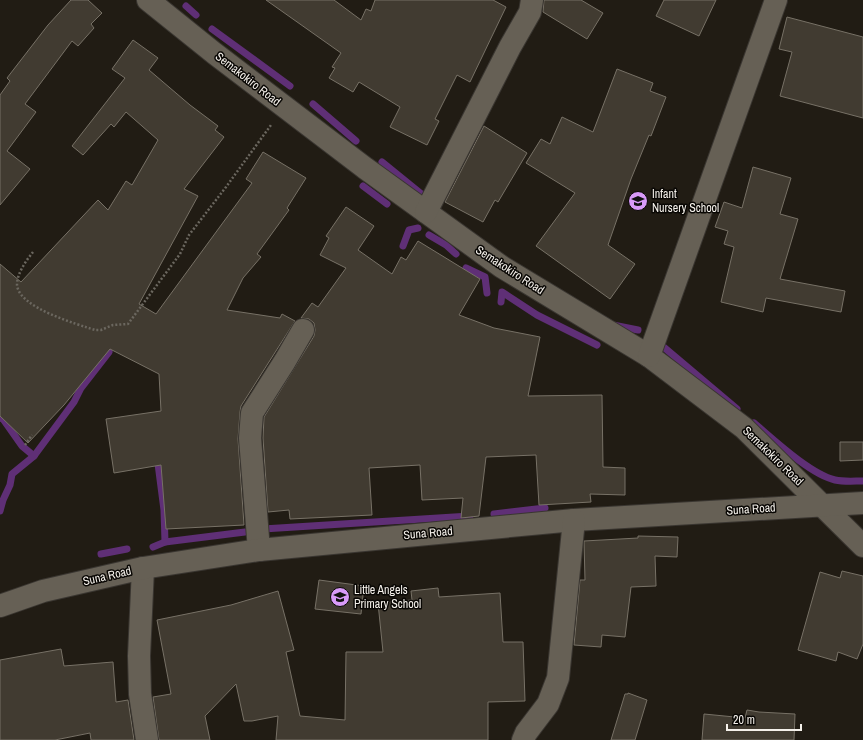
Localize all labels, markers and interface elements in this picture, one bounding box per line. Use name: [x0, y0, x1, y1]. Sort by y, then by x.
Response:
street label: Semakokiro Road: [212, 48, 284, 110]
place label: Infant Nursery School: [652, 186, 719, 216]
school or university icon: Infant Nursery School: [627, 190, 649, 212]
street label: Semakokiro Road: [473, 242, 547, 298]
street label: Semakokiro Road: [739, 423, 807, 489]
street label: Suna Road: [726, 499, 776, 519]
street label: Suna Road: [403, 523, 453, 543]
street label: Suna Road: [81, 563, 133, 589]
place label: Little Angels Primary School: [354, 582, 421, 612]
school or university icon: Little Angels Primary School: [329, 586, 351, 608]
scale bar: [727, 706, 801, 732]
text: 20 m: [733, 712, 755, 728]

